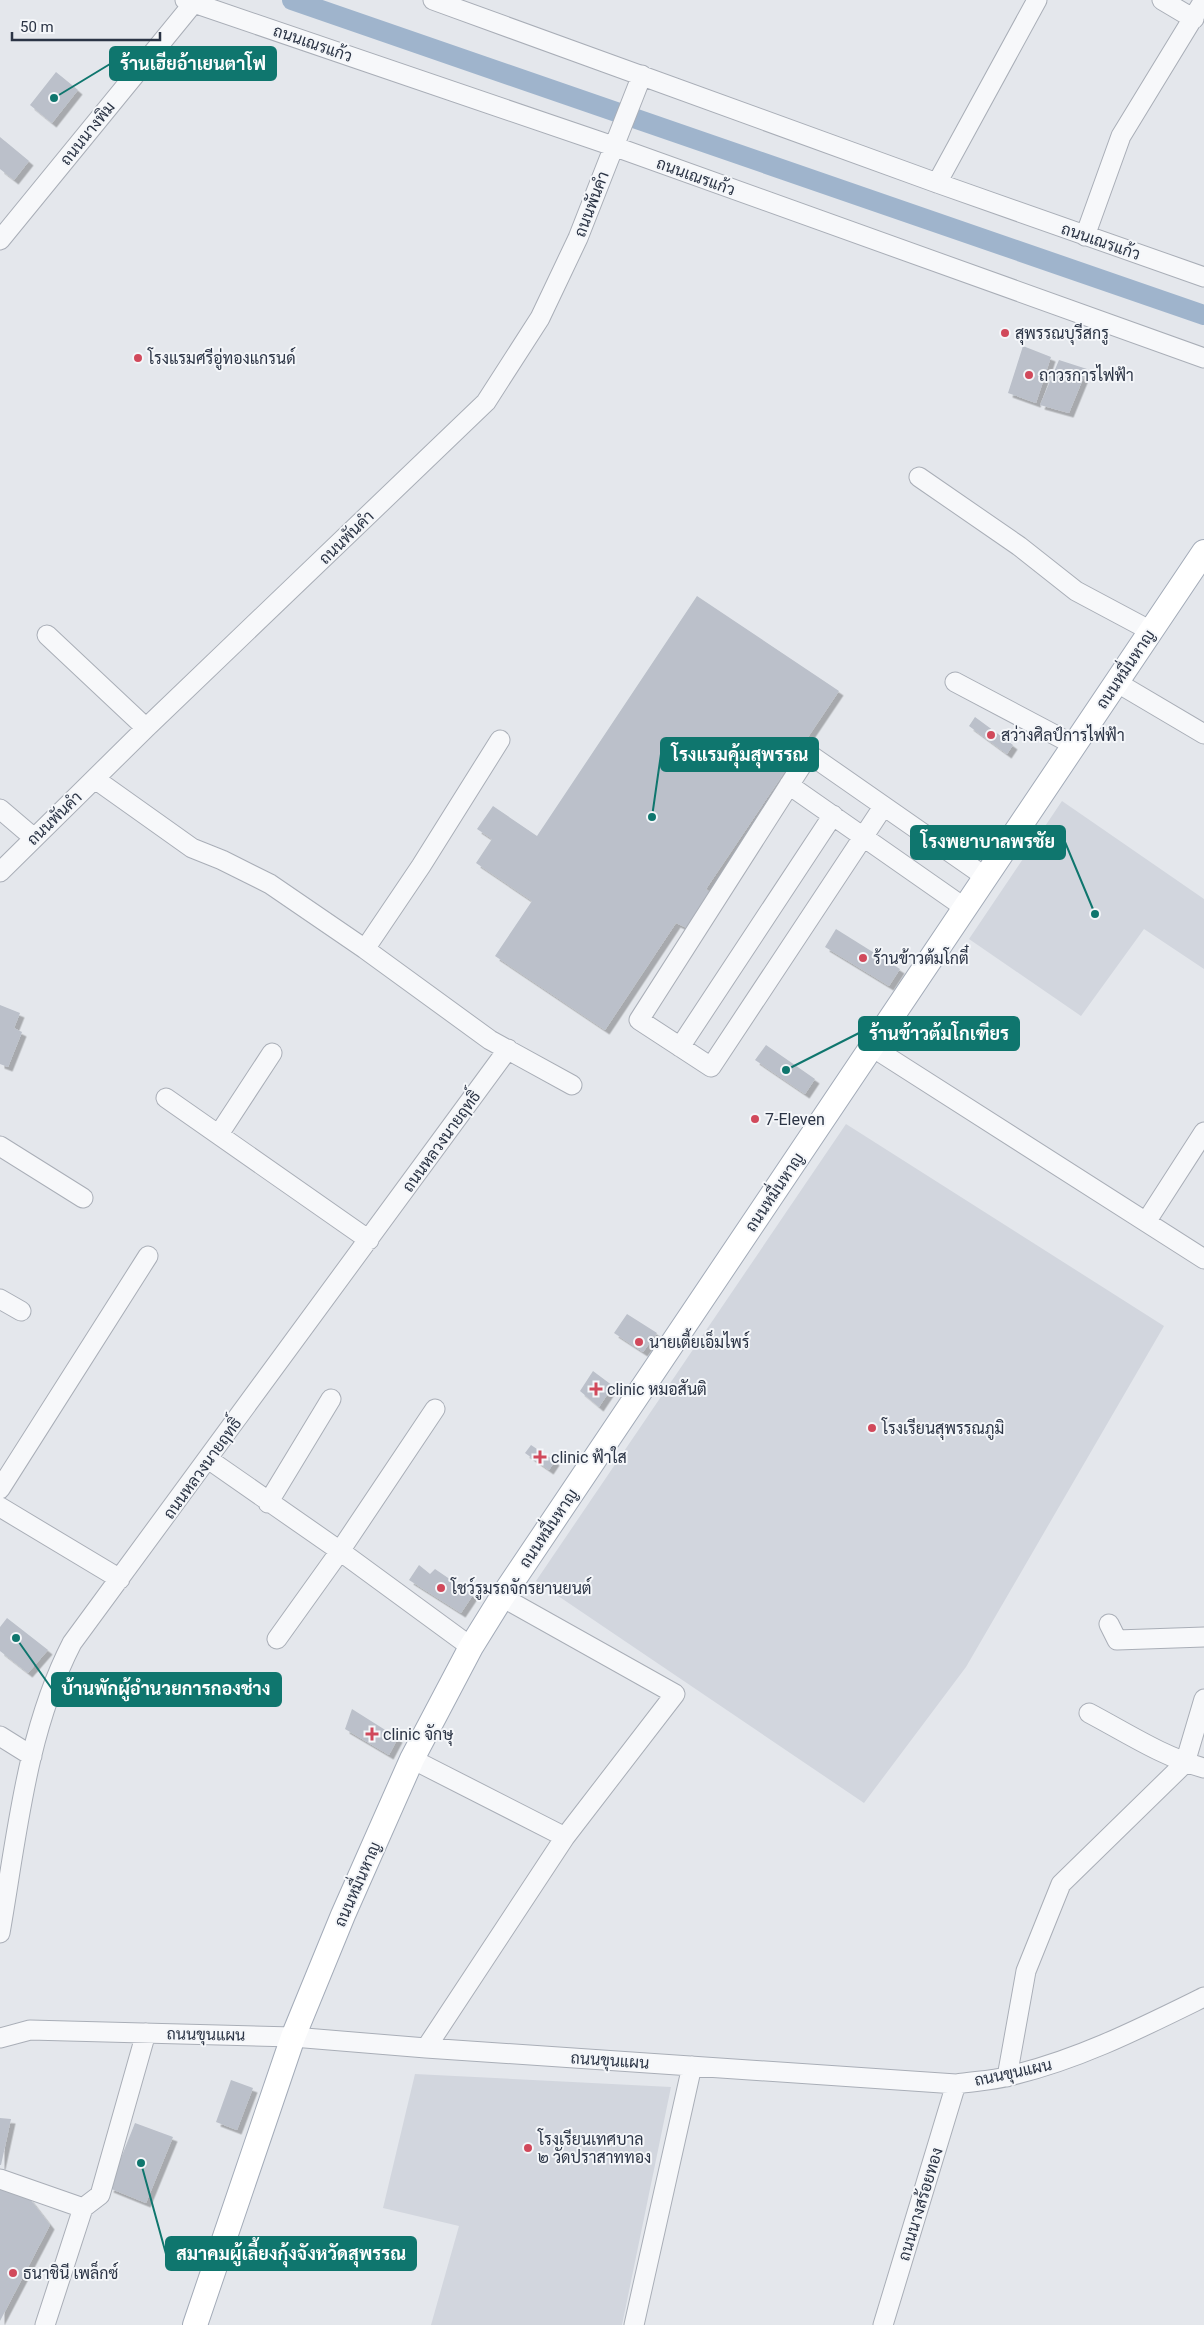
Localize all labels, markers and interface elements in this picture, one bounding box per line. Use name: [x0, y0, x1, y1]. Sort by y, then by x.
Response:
scale bar: [12, 10, 160, 42]
text: 50 m: [20, 18, 54, 36]
street label: ถนนเณรแก้ว: [271, 20, 355, 66]
callout: ร้านเฮียอ้าเยนตาโฟ: [110, 47, 276, 80]
text: ร้านเฮียอ้าเยนตาโฟ: [120, 51, 266, 74]
street label: ถนนนางพิม: [56, 98, 119, 169]
street label: ถนนเณรแก้ว: [654, 153, 738, 199]
street label: ถนนพันคำ: [569, 168, 613, 240]
street label: ถนนเณรแก้ว: [1059, 218, 1143, 264]
place label: สุพรรณบุรีสกรู: [1015, 322, 1109, 345]
marker: สุพรรณบุรีสกรู: [999, 327, 1011, 339]
place label: โรงแรมศรีอู่ทองแกรนด์: [147, 346, 296, 370]
marker: โรงแรมศรีอู่ทองแกรนด์: [132, 352, 144, 364]
place label: ถาวรการไฟฟ้า: [1039, 364, 1134, 385]
marker: ถาวรการไฟฟ้า: [1023, 369, 1035, 381]
street label: ถนนพันคำ: [314, 506, 378, 568]
street label: ถนนหมื่นหาญ: [1088, 623, 1159, 712]
place label: สว่างศิลป์การไฟฟ้า: [1001, 724, 1125, 745]
marker: สว่างศิลป์การไฟฟ้า: [985, 729, 997, 741]
callout: โรงแรมคุ้มสุพรรณ: [661, 738, 818, 771]
text: โรงแรมคุ้มสุพรรณ: [671, 742, 809, 769]
street label: ถนนพันคำ: [22, 787, 86, 849]
callout: โรงพยาบาลพรชัย: [911, 826, 1065, 859]
text: โรงพยาบาลพรชัย: [920, 829, 1055, 852]
place label: ร้านข้าวต้มโกตี๋: [873, 944, 970, 968]
marker: ร้านข้าวต้มโกตี๋: [857, 952, 869, 964]
callout: ร้านข้าวต้มโกเฑียร: [859, 1017, 1019, 1050]
text: ร้านข้าวต้มโกเฑียร: [869, 1021, 1009, 1044]
street label: ถนนหลวงนายฤทธิ์: [394, 1084, 485, 1195]
place label: 7-Eleven: [765, 1110, 825, 1129]
marker: 7-Eleven: [749, 1113, 761, 1125]
street label: ถนนหมื่นหาญ: [737, 1146, 808, 1235]
place label: นายเตี้ยเอ็มไพร์: [649, 1328, 750, 1352]
marker: นายเตี้ยเอ็มไพร์: [633, 1336, 645, 1348]
place label: clinic หมอสันติ: [607, 1379, 707, 1399]
marker: clinic หมอสันติ: [589, 1382, 603, 1396]
street label: ถนนหลวงนายฤทธิ์: [155, 1411, 246, 1522]
place label: โรงเรียนสุพรรณภูมิ: [881, 1417, 1004, 1440]
marker: โรงเรียนสุพรรณภูมิ: [866, 1422, 878, 1434]
place label: clinic ฟ้าใส: [551, 1446, 627, 1467]
marker: clinic ฟ้าใส: [533, 1450, 547, 1464]
street label: ถนนหมื่นหาญ: [511, 1482, 582, 1571]
place label: โชว์รูมรถจักรยานยนต์: [450, 1576, 592, 1600]
marker: โชว์รูมรถจักรยานยนต์: [435, 1582, 447, 1594]
callout: บ้านพักผู้อำนวยการกองช่าง: [52, 1673, 281, 1706]
text: บ้านพักผู้อำนวยการกองช่าง: [62, 1677, 270, 1702]
place label: clinic จักษุ: [383, 1724, 453, 1746]
marker: clinic จักษุ: [365, 1727, 379, 1741]
street label: ถนนหมื่นหาญ: [326, 1837, 385, 1930]
street label: ถนนขุนแผน: [166, 2024, 246, 2047]
street label: ถนนขุนแผน: [570, 2048, 650, 2075]
street label: ถนนขุนแผน: [973, 2055, 1054, 2092]
place label: โรงเรียนเทศบาล ๒ วัดปราสาททอง: [537, 2128, 651, 2167]
marker: โรงเรียนเทศบาล ๒ วัดปราสาททอง: [522, 2142, 534, 2154]
street label: ถนนนางสร้อยทอง: [893, 2145, 947, 2263]
callout: สมาคมผู้เลี้ยงกุ้งจังหวัดสุพรรณ: [166, 2237, 416, 2270]
text: สมาคมผู้เลี้ยงกุ้งจังหวัดสุพรรณ: [176, 2237, 406, 2268]
place label: ธนาชินี เพล็กซ์: [23, 2260, 118, 2283]
marker: ธนาชินี เพล็กซ์: [7, 2267, 19, 2279]

